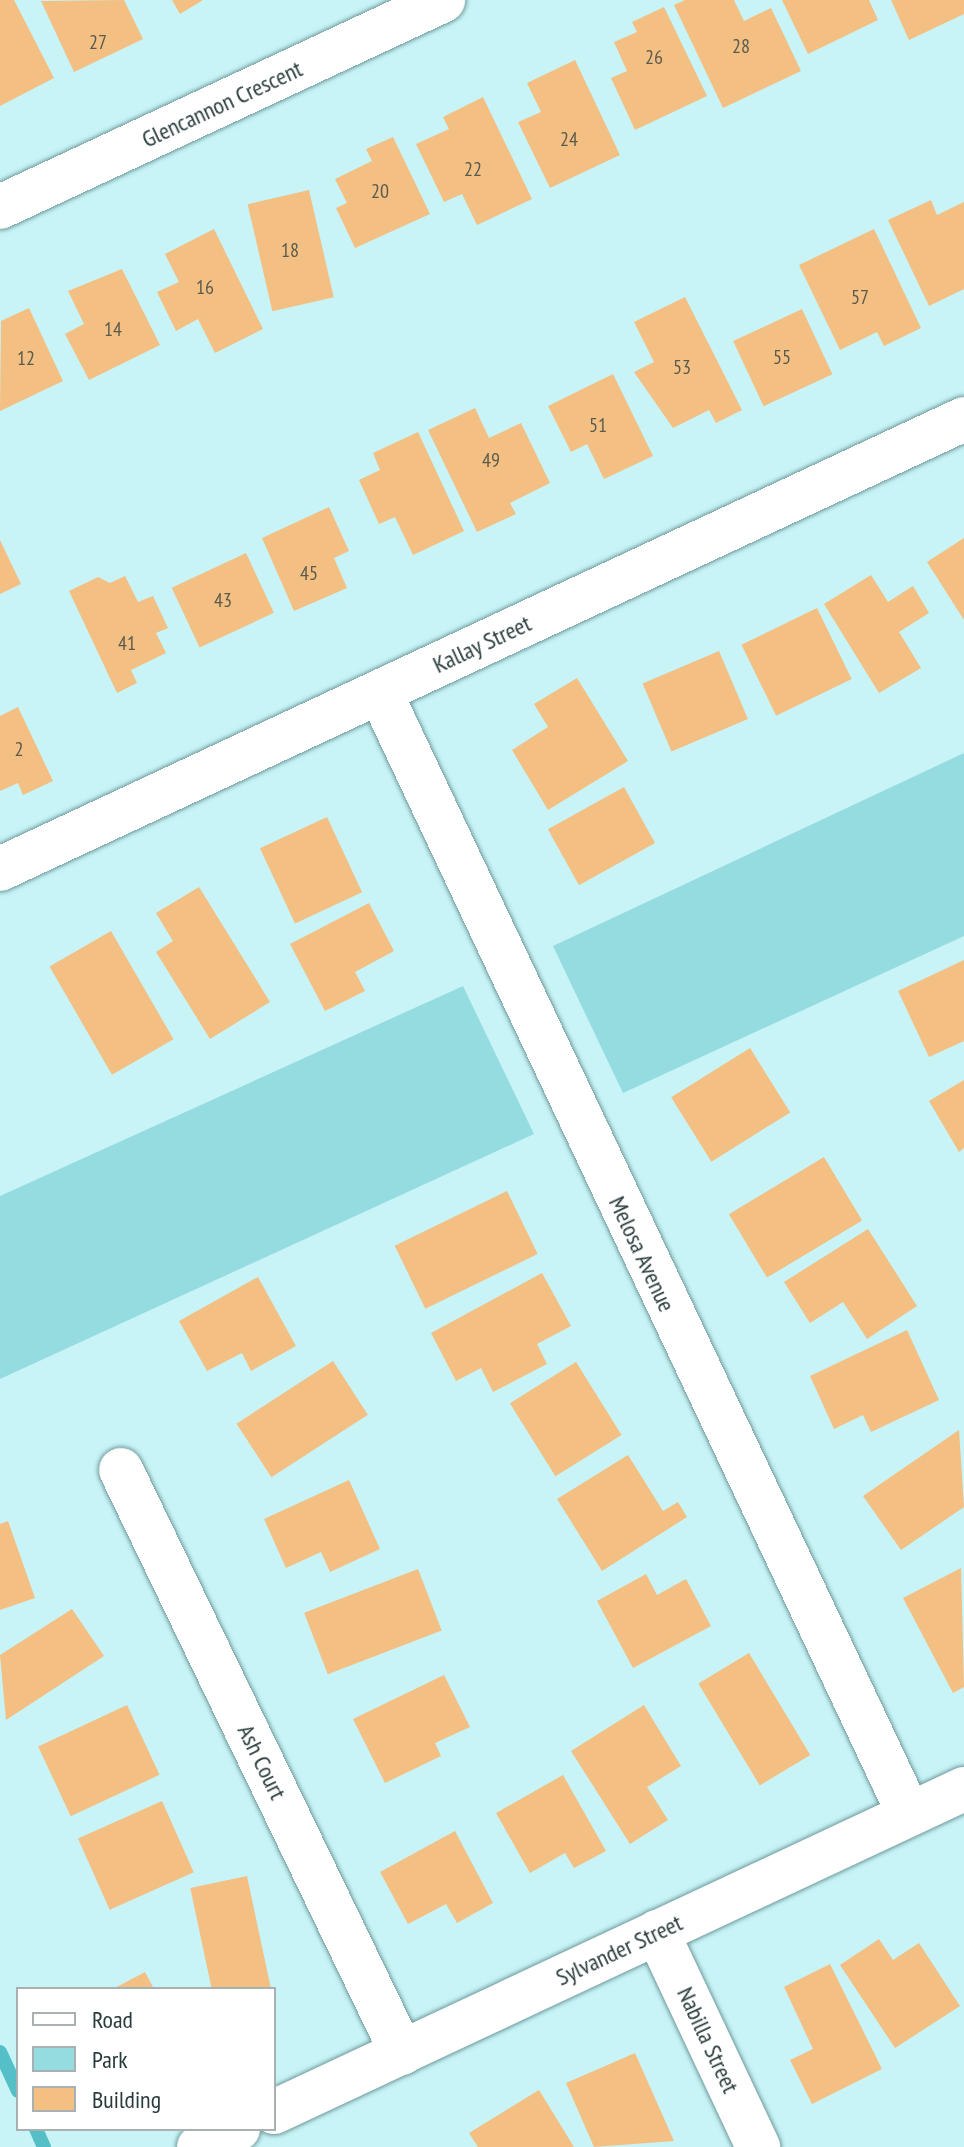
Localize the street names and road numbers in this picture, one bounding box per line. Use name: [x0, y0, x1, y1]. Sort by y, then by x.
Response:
street label: Glencannon Crescent: [137, 54, 307, 154]
street label: Kallay Street: [428, 609, 536, 679]
street label: Melosa Avenue: [603, 1191, 681, 1317]
street label: Ash Court: [232, 1720, 292, 1804]
street label: Sylvander Street: [551, 1908, 687, 1992]
street label: Nabilla Street: [671, 1982, 745, 2098]

